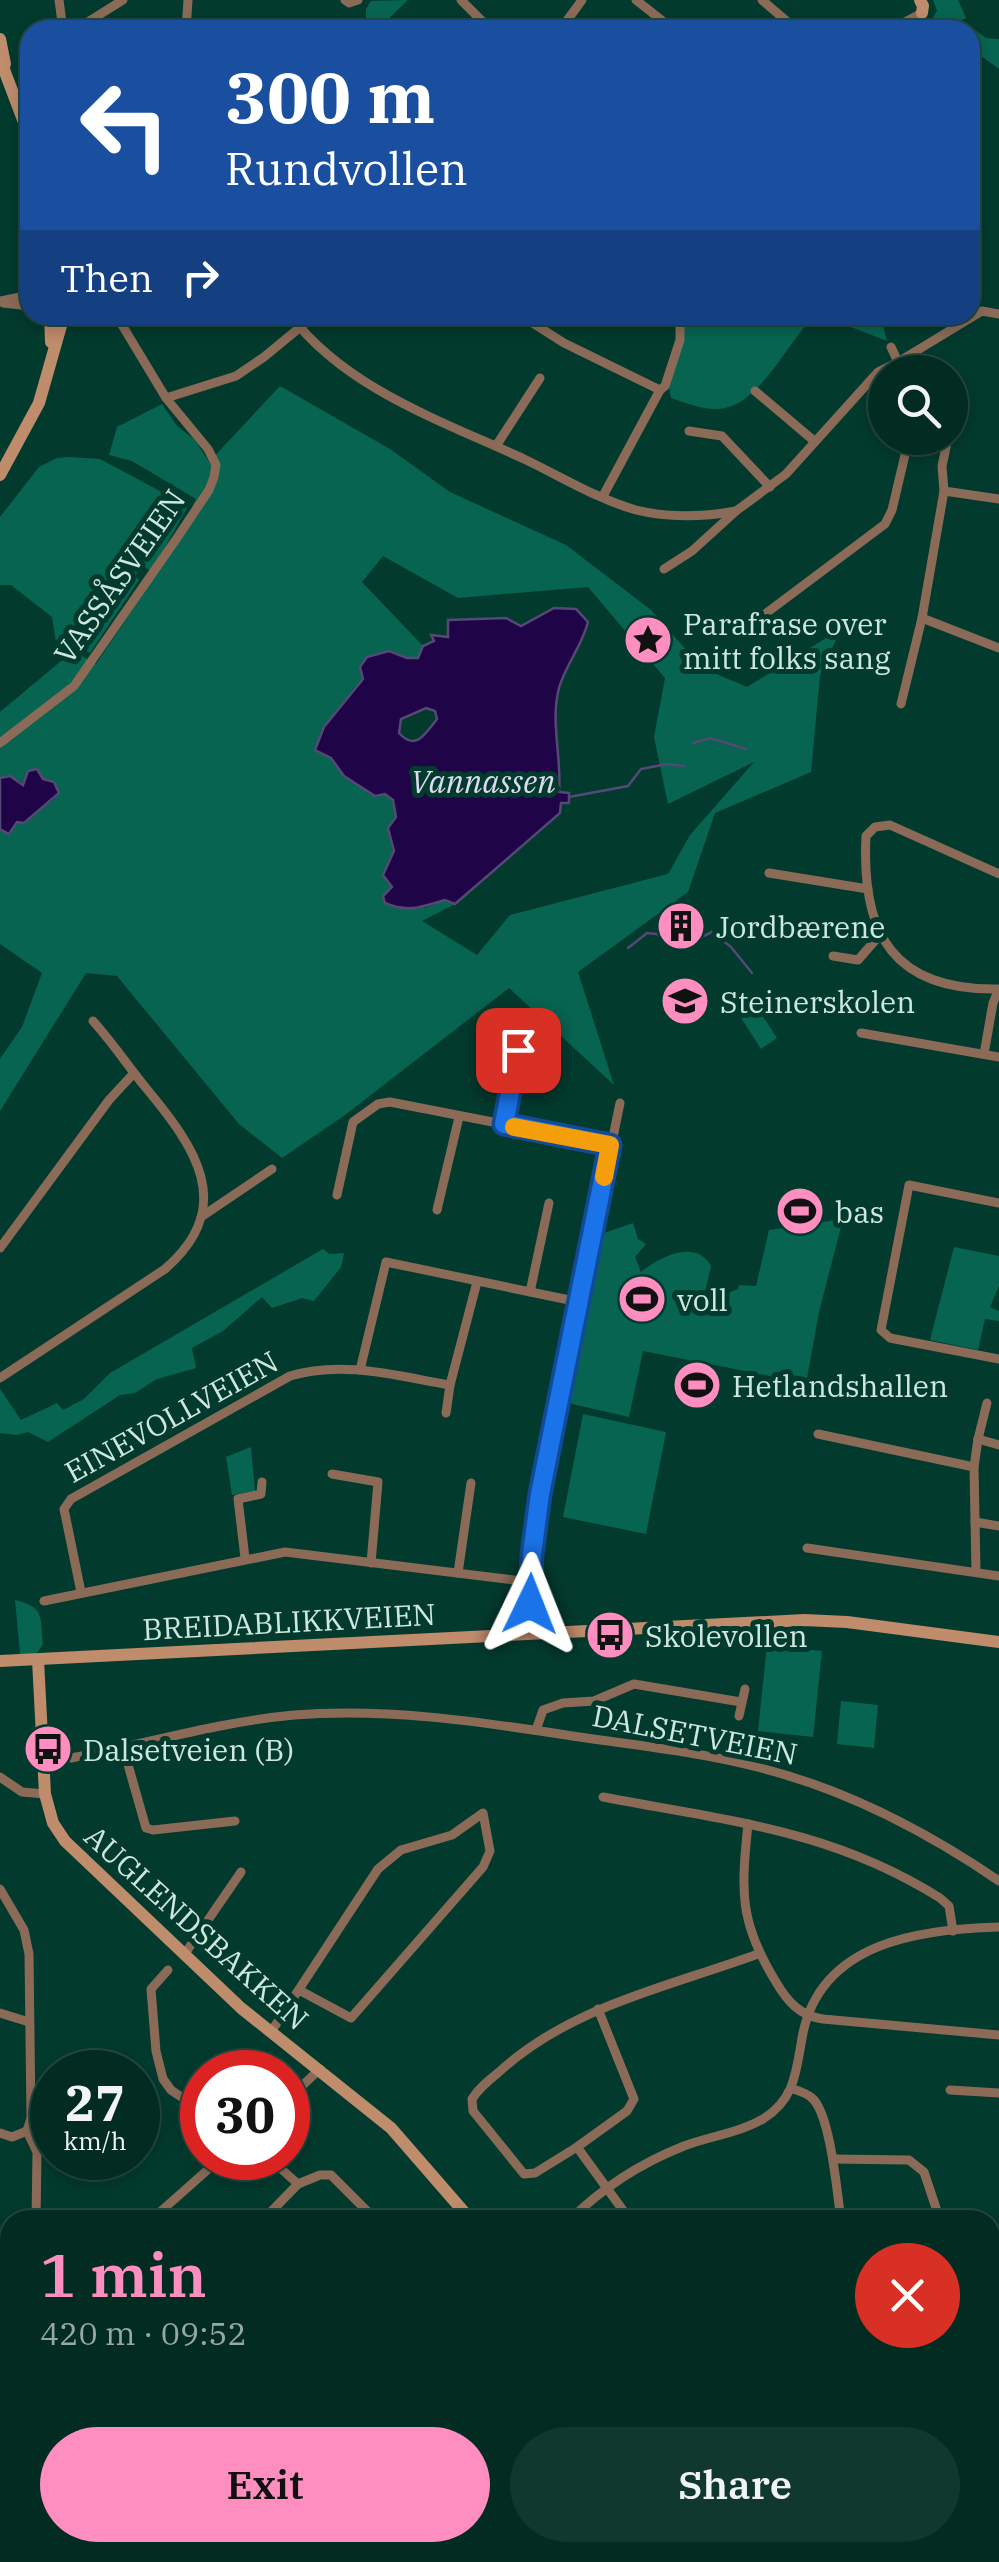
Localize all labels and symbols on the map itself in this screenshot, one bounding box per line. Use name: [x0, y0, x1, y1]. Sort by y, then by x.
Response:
street label: VASSÅSVEIEN: [45, 481, 193, 671]
place label: Parafrase over mitt folks sang: [683, 604, 891, 677]
place icon: Parafrase over mitt folks sang: [622, 614, 674, 666]
water label: Vannassen: [411, 760, 556, 802]
building icon: Jordbærene: [655, 900, 707, 952]
place label: Jordbærene: [716, 907, 885, 946]
school or university icon: Steinerskolen: [659, 975, 711, 1027]
place label: Steinerskolen: [720, 982, 915, 1021]
pin: [476, 1008, 561, 1093]
sports icon: bas: [774, 1185, 826, 1237]
place label: bas: [835, 1192, 884, 1231]
sports icon: voll: [616, 1273, 668, 1325]
place label: voll: [677, 1280, 728, 1319]
street label: EINEVOLLVEIEN: [57, 1341, 285, 1491]
sports icon: Hetlandshallen: [671, 1359, 723, 1411]
place label: Hetlandshallen: [732, 1366, 948, 1405]
position arrow: [478, 1552, 582, 1656]
street label: BREIDABLIKKVEIEN: [141, 1594, 437, 1648]
bus stop icon: Skolevollen: [584, 1609, 636, 1661]
place label: Skolevollen: [645, 1616, 808, 1655]
street label: DALSETVEIEN: [589, 1695, 801, 1773]
bus stop icon: Dalsetveien (B): [22, 1723, 74, 1775]
place label: Dalsetveien (B): [83, 1730, 294, 1769]
street label: AUGLENDSBAKKEN: [77, 1816, 317, 2038]
speed limit sign: 30: [180, 2050, 310, 2180]

